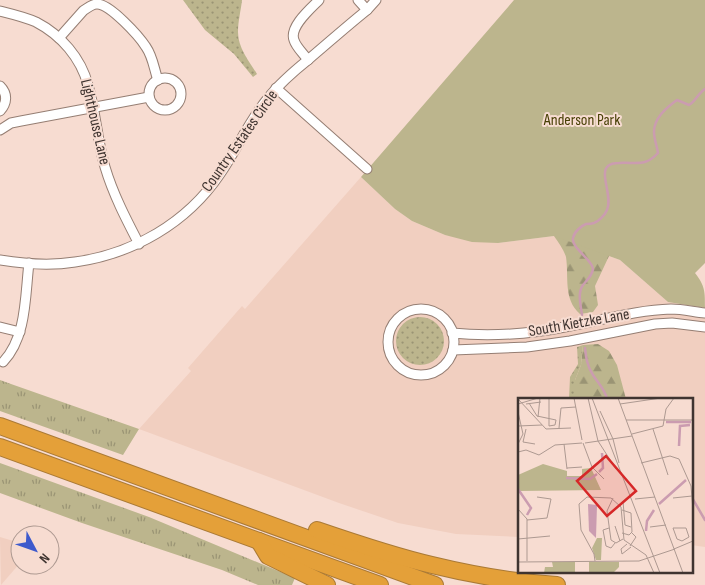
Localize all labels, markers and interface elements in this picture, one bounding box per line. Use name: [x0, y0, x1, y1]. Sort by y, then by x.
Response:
street label: Lighthouse Lane: [76, 77, 114, 167]
street label: Country Estates Circle: [198, 86, 282, 196]
park label: Anderson Park: [543, 111, 620, 130]
street label: South Kietzke Lane: [527, 305, 631, 341]
inset map: [518, 398, 692, 572]
north arrow: [10, 525, 60, 575]
text: N: [36, 550, 53, 567]

